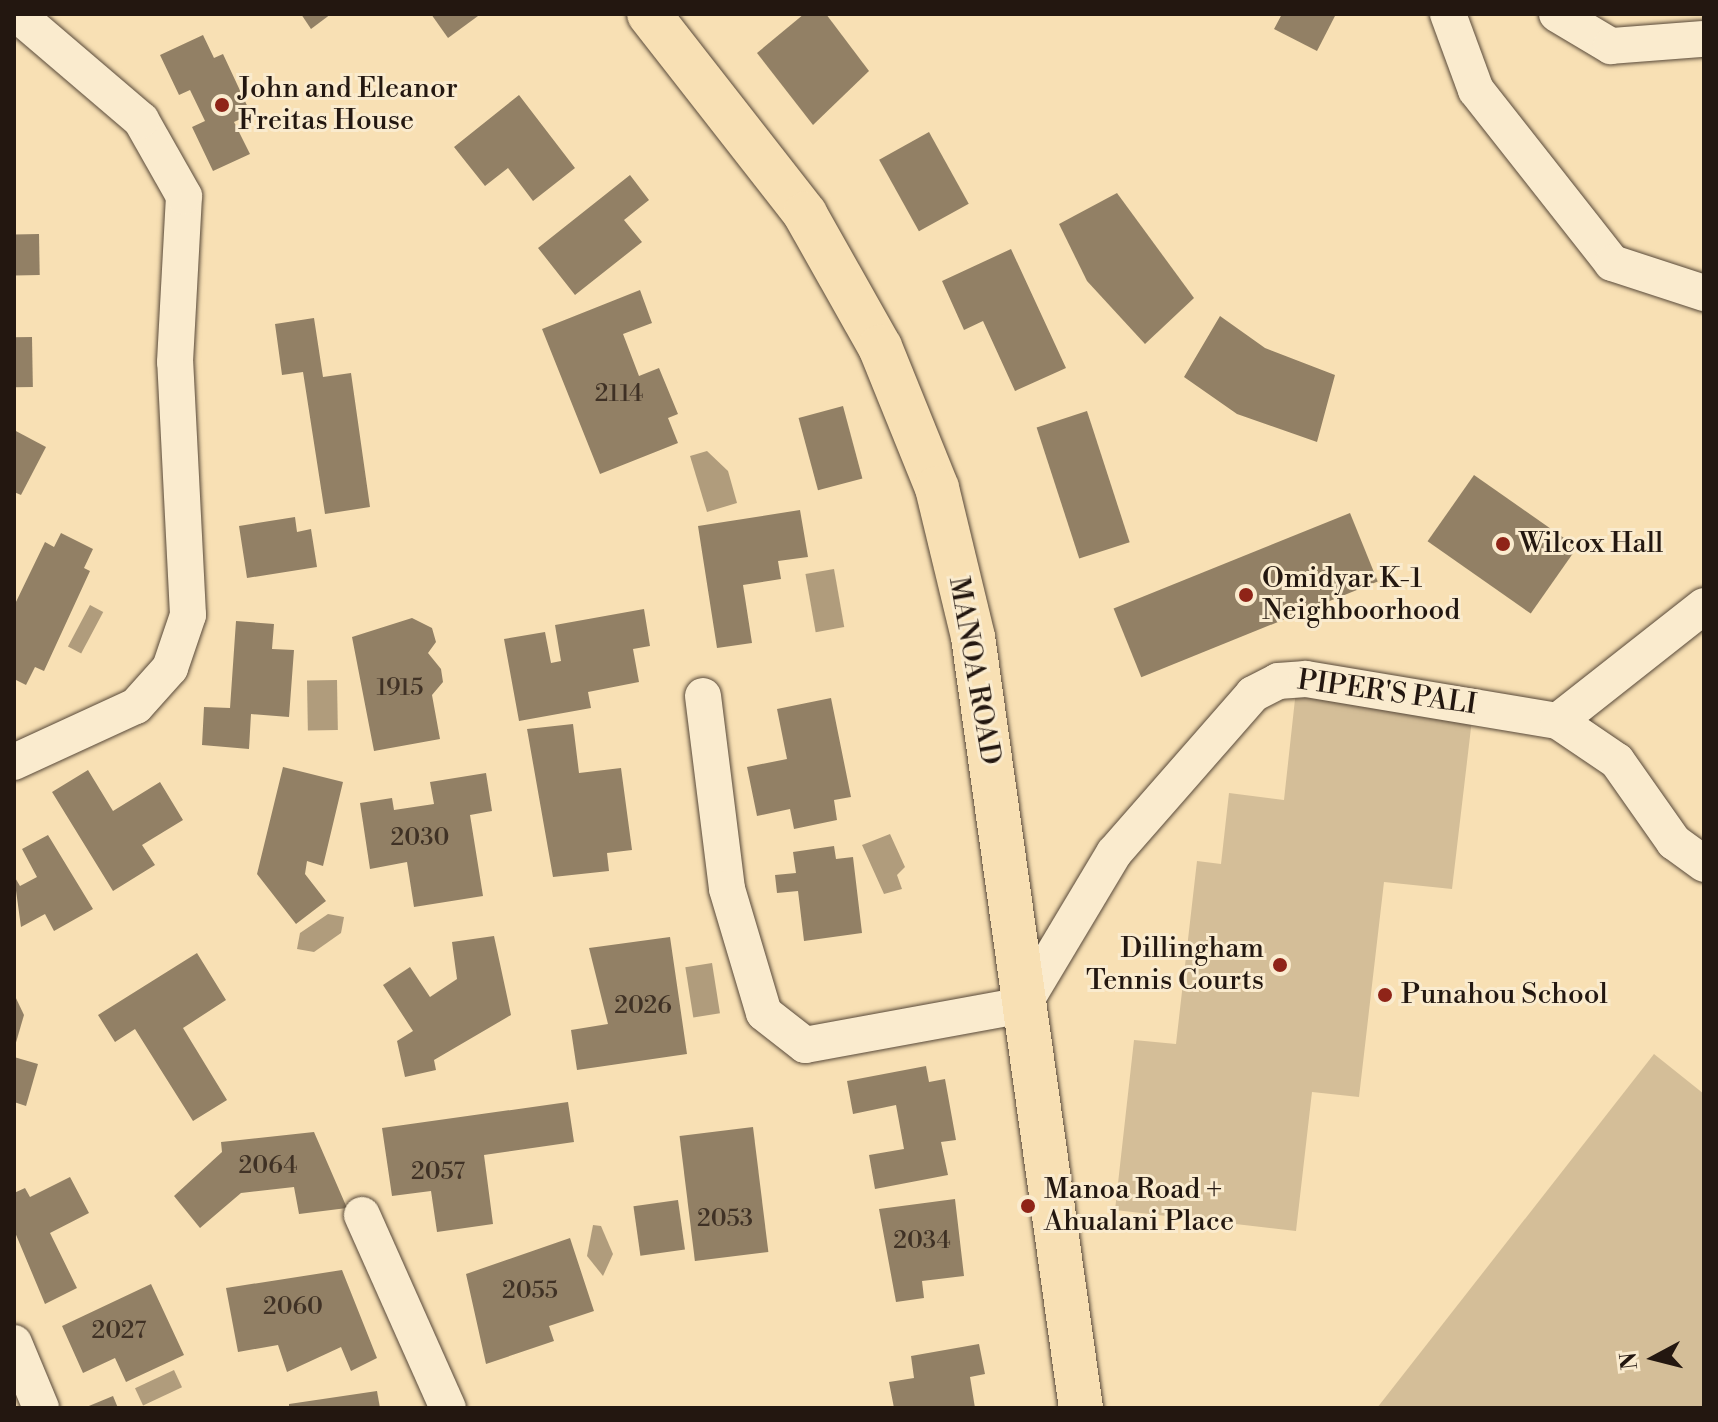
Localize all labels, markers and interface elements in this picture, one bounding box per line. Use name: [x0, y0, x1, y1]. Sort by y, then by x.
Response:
place label: John and Eleanor Freitas House: [238, 72, 458, 138]
marker: John and Eleanor Freitas House: [213, 96, 231, 114]
house number: 2114: [595, 381, 643, 409]
place label: Wilcox Hall: [1519, 527, 1663, 561]
marker: Wilcox Hall: [1494, 535, 1512, 553]
place label: Omidyar K-1 Neighboorhood: [1262, 562, 1460, 628]
street label: MANOA ROAD: [941, 574, 1007, 768]
marker: Omidyar K-1 Neighboorhood: [1237, 586, 1255, 604]
street label: PIPER'S PALI: [1295, 664, 1479, 722]
house number: 1915: [377, 675, 423, 703]
house number: 2030: [391, 825, 449, 853]
place label: Dillingham Tennis Courts: [1086, 932, 1264, 998]
marker: Dillingham Tennis Courts: [1271, 956, 1289, 974]
place label: Punahou School: [1401, 978, 1608, 1012]
marker: Punahou School: [1376, 986, 1394, 1004]
house number: 2026: [614, 993, 672, 1021]
house number: 2064: [239, 1153, 297, 1181]
house number: 2057: [411, 1159, 465, 1187]
place label: Manoa Road + Ahualani Place: [1044, 1173, 1234, 1239]
marker: Manoa Road + Ahualani Place: [1019, 1197, 1037, 1215]
house number: 2053: [697, 1206, 753, 1234]
house number: 2034: [893, 1228, 951, 1256]
house number: 2055: [502, 1278, 558, 1306]
house number: 2060: [263, 1294, 323, 1322]
house number: 2027: [92, 1318, 146, 1346]
north arrow: [1614, 1318, 1694, 1398]
text: N: [1615, 1351, 1644, 1371]

